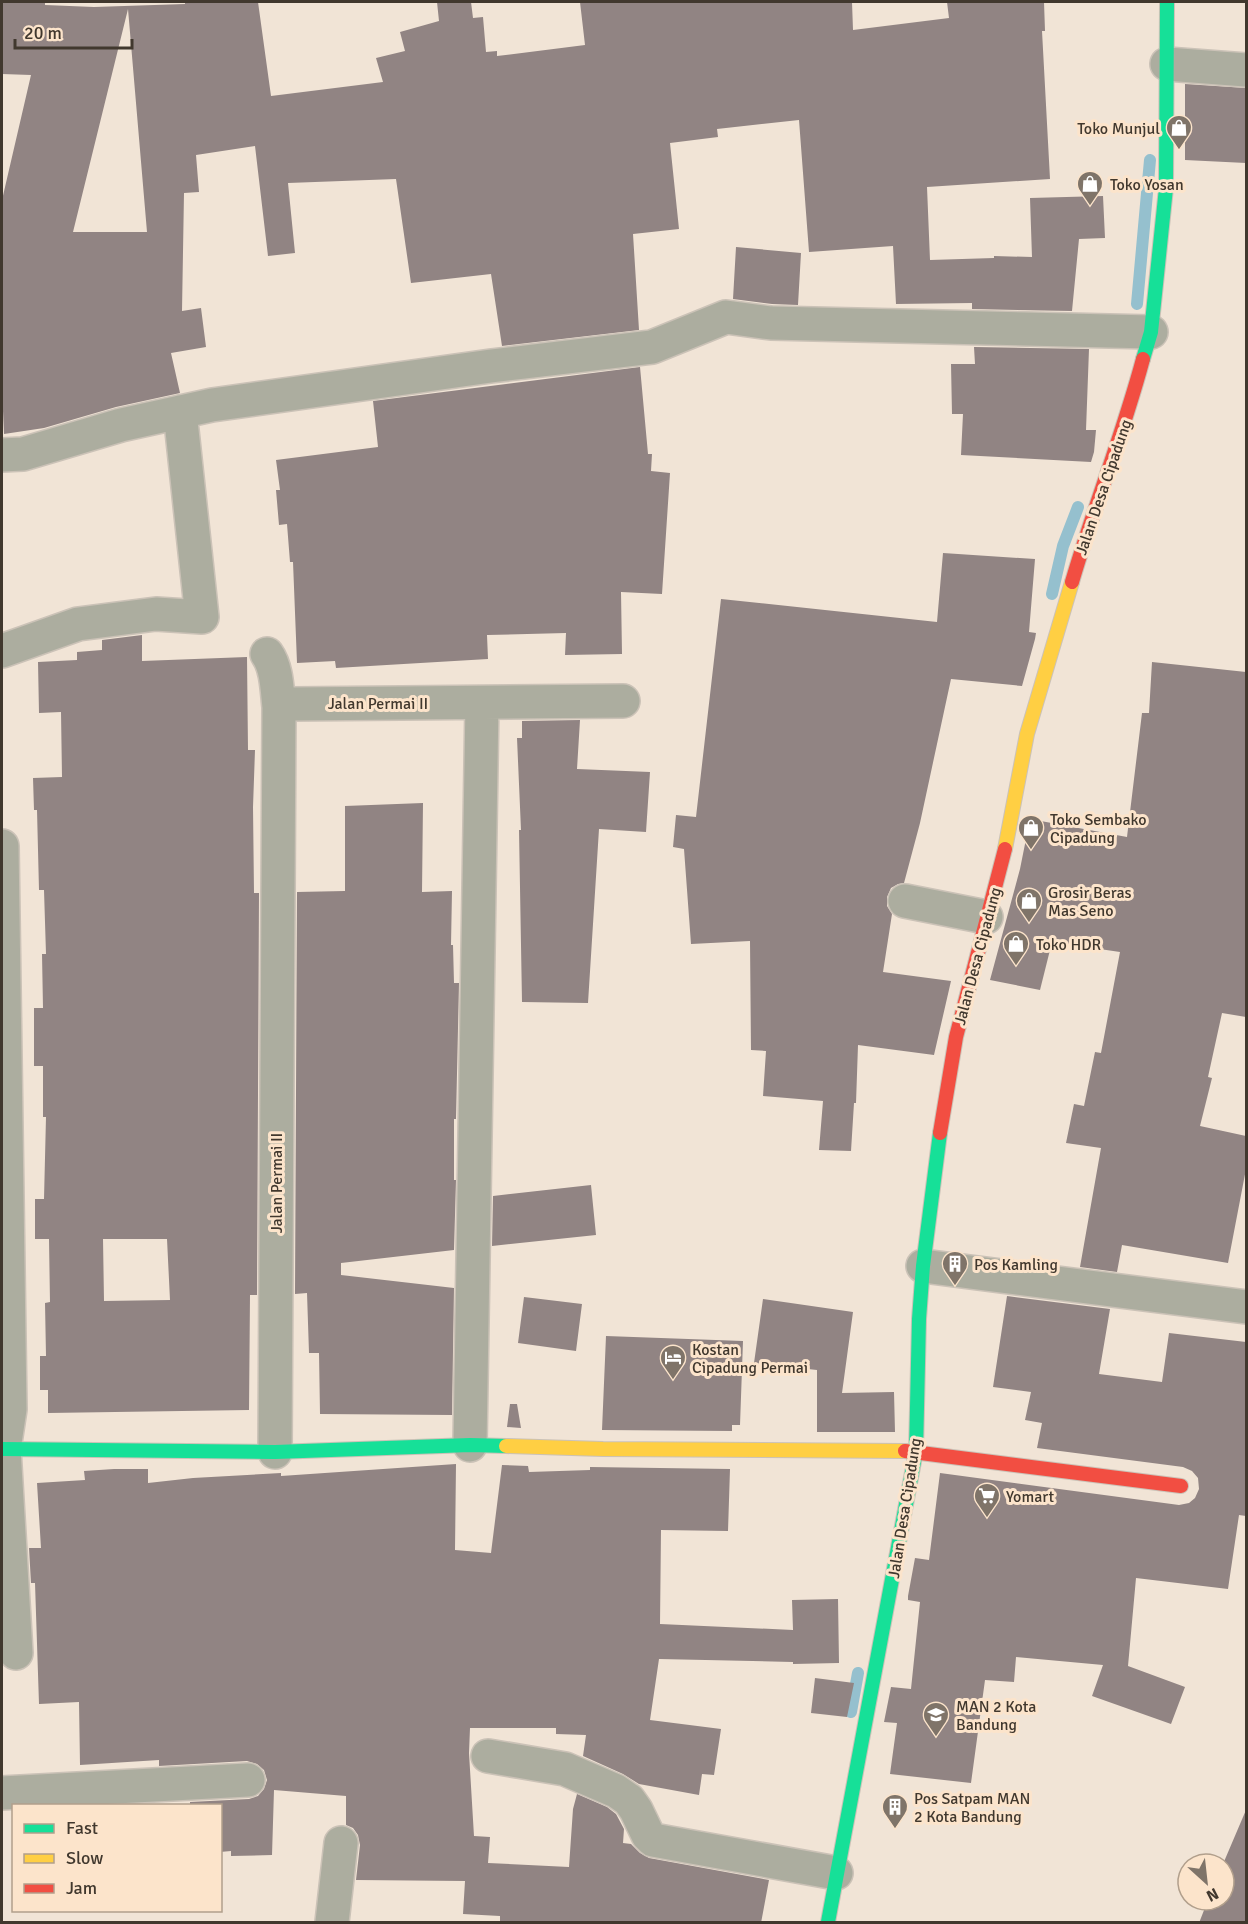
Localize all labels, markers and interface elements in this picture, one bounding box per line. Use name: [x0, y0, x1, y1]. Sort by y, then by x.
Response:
scale bar: [15, 12, 132, 50]
text: 20 m: [24, 22, 62, 44]
shop icon: Toko Munjul: [1164, 113, 1194, 151]
place label: Toko Munjul: [1077, 119, 1160, 139]
shop icon: Toko Yosan: [1075, 169, 1105, 207]
place label: Toko Yosan: [1110, 175, 1184, 195]
street label: Jalan Desa Cipadung: [1071, 417, 1136, 558]
street label: Jalan Permai II: [328, 694, 428, 714]
place label: Toko Sembako Cipadung: [1050, 810, 1147, 848]
shop icon: Toko Sembako Cipadung: [1016, 813, 1046, 851]
place label: Grosir Beras Mas Seno: [1048, 883, 1132, 921]
street label: Jalan Desa Cipadung: [950, 885, 1006, 1027]
shop icon: Grosir Beras Mas Seno: [1014, 886, 1044, 924]
shop icon: Toko HDR: [1001, 929, 1031, 967]
place label: Toko HDR: [1036, 935, 1102, 955]
street label: Jalan Permai II: [267, 1133, 287, 1233]
building icon: Pos Kamling: [940, 1249, 970, 1287]
place label: Pos Kamling: [974, 1255, 1058, 1275]
place label: Kostan Cipadung Permai: [692, 1340, 808, 1378]
hotel icon: Kostan Cipadung Permai: [658, 1343, 688, 1381]
street label: Jalan Desa Cipadung: [884, 1437, 926, 1580]
supermarket icon: Yomart: [972, 1481, 1002, 1519]
place label: Yomart: [1006, 1487, 1055, 1507]
place label: MAN 2 Kota Bandung: [956, 1697, 1036, 1735]
school or university icon: MAN 2 Kota Bandung: [921, 1700, 951, 1738]
place label: Pos Satpam MAN 2 Kota Bandung: [914, 1789, 1030, 1827]
building icon: Pos Satpam MAN 2 Kota Bandung: [880, 1792, 910, 1830]
legend: [12, 1804, 222, 1912]
text: Fast: [66, 1817, 98, 1839]
text: Slow: [66, 1847, 103, 1869]
north arrow: [1176, 1852, 1236, 1912]
text: Jam: [66, 1877, 97, 1899]
text: N: [1203, 1883, 1222, 1906]

